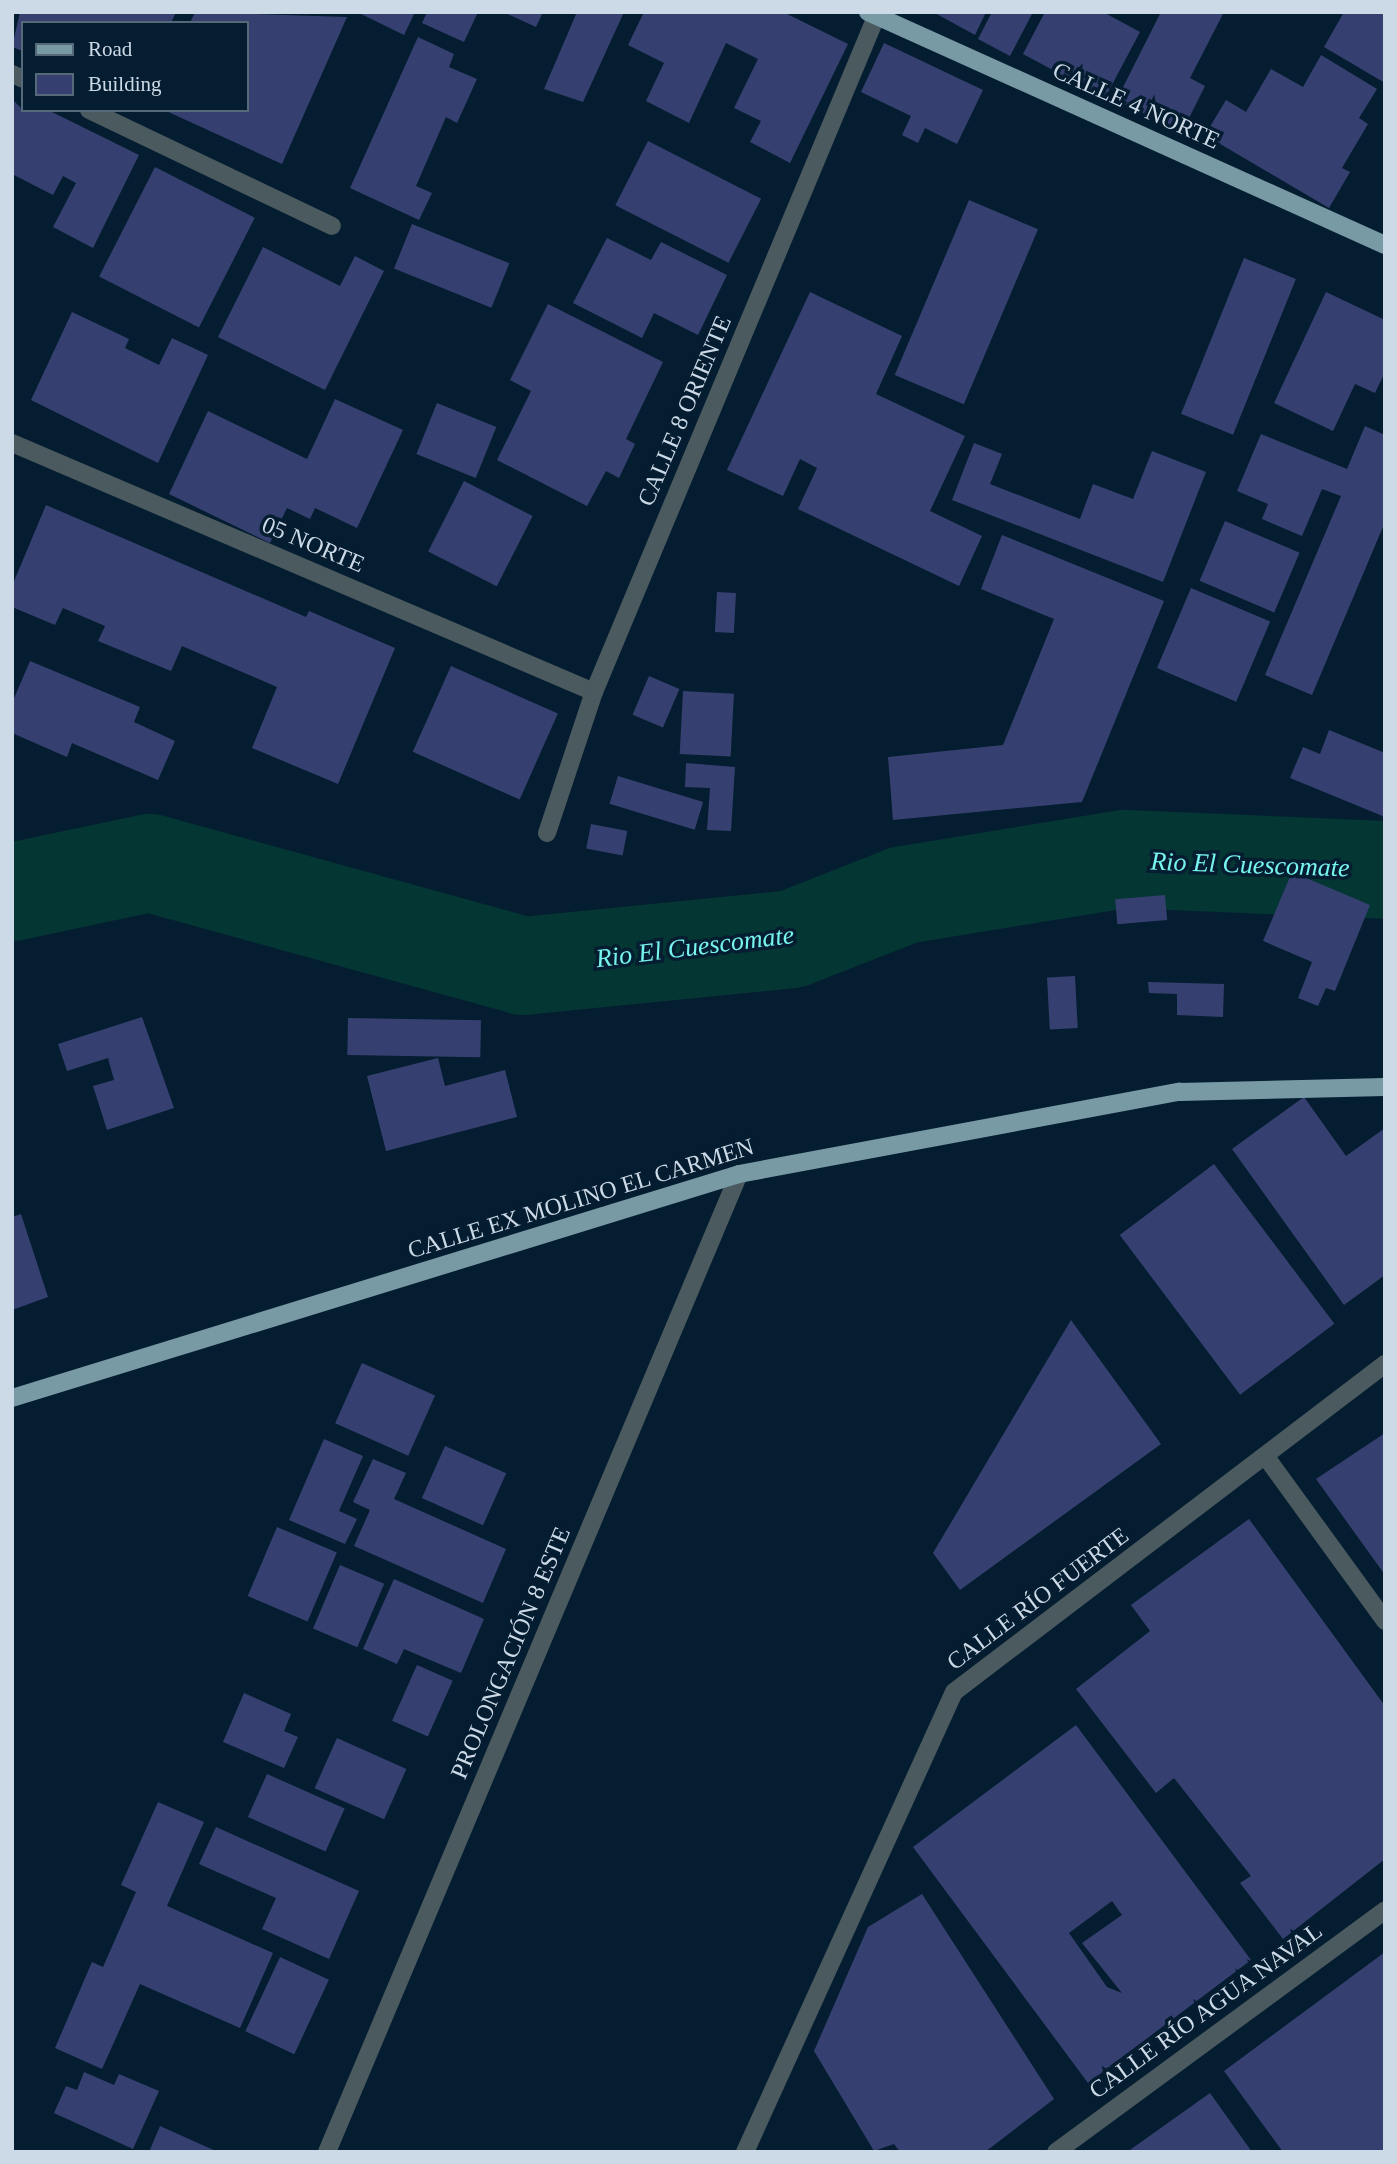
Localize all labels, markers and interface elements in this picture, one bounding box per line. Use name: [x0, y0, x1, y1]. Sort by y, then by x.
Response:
legend: [21, 21, 248, 112]
text: Road: [88, 37, 132, 61]
street label: CALLE 4 NORTE: [1048, 56, 1224, 156]
text: Building: [88, 72, 162, 96]
street label: CALLE 8 ORIENTE: [632, 311, 738, 511]
street label: 05 NORTE: [257, 511, 369, 579]
water label: Rio El Cuescomate: [1150, 846, 1350, 884]
water label: Rio El Cuescomate: [594, 919, 796, 975]
street label: CALLE EX MOLINO EL CARMEN: [404, 1132, 758, 1266]
street label: CALLE RÍO FUERTE: [942, 1521, 1134, 1677]
street label: PROLONGACIÓN 8 ESTE: [445, 1523, 577, 1783]
street label: CALLE RÍO AGUA NAVAL: [1083, 1916, 1329, 2106]

